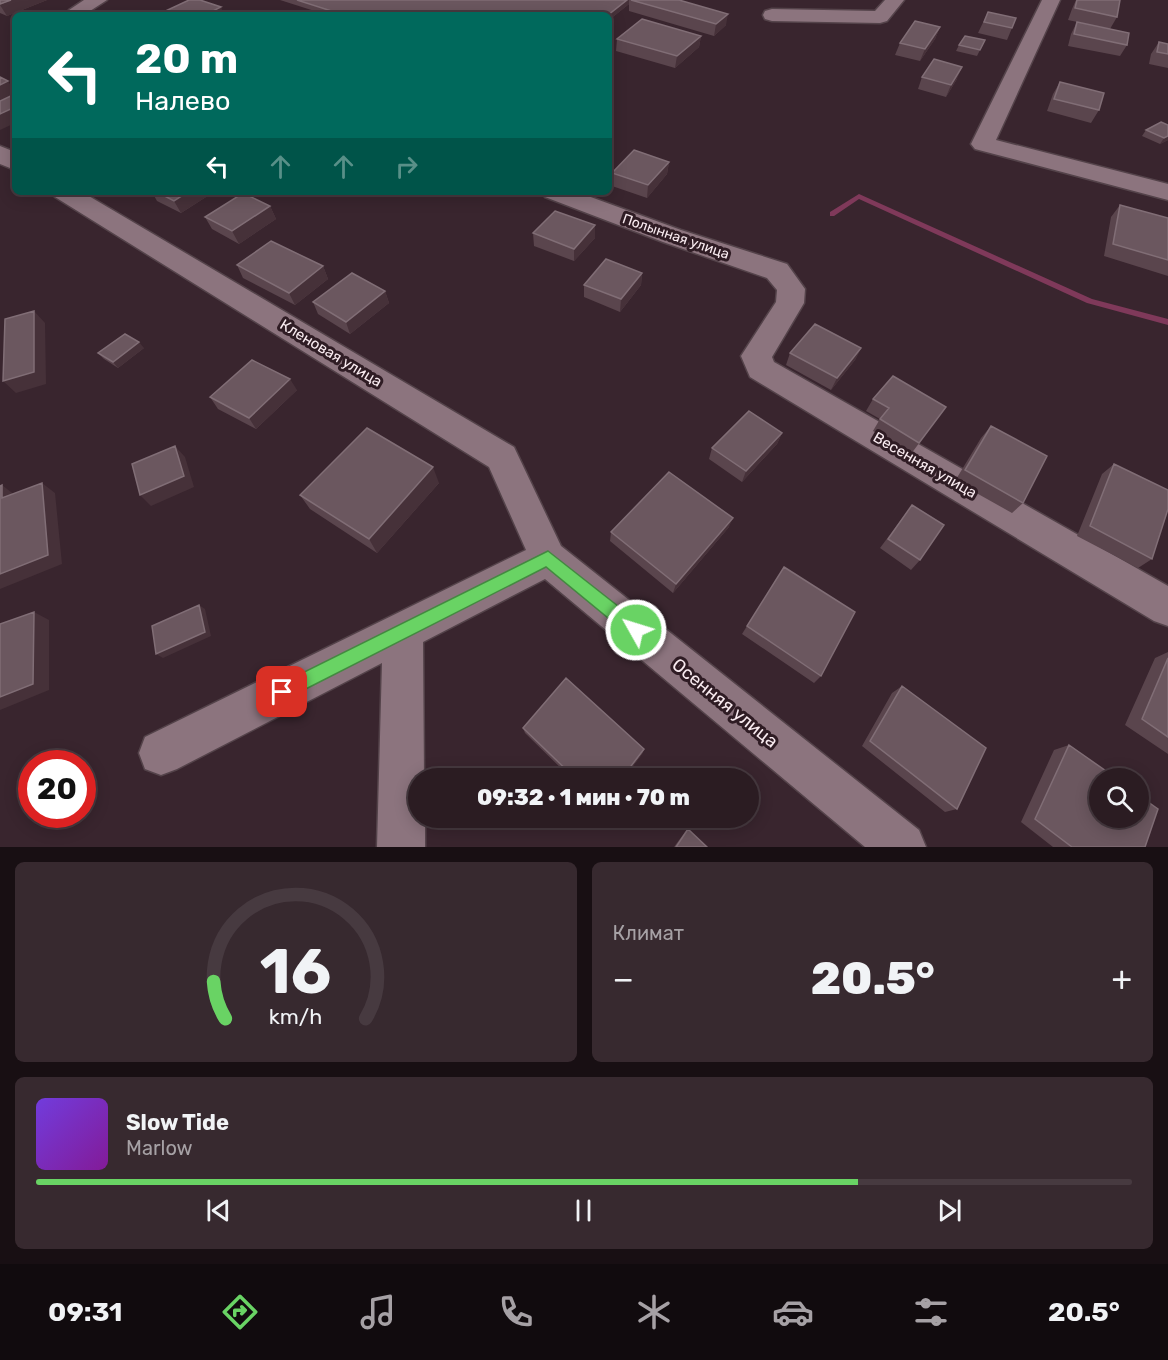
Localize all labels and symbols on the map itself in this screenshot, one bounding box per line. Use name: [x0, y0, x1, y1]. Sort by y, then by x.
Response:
street label: Полынная улица: [620, 210, 732, 263]
street label: Кленовая улица: [277, 315, 385, 391]
street label: Весенняя улица: [870, 428, 980, 502]
position arrow: [604, 598, 668, 662]
street label: Осенняя улица: [668, 654, 782, 752]
pin: [256, 666, 307, 717]
speed limit sign: 20: [18, 750, 96, 828]

